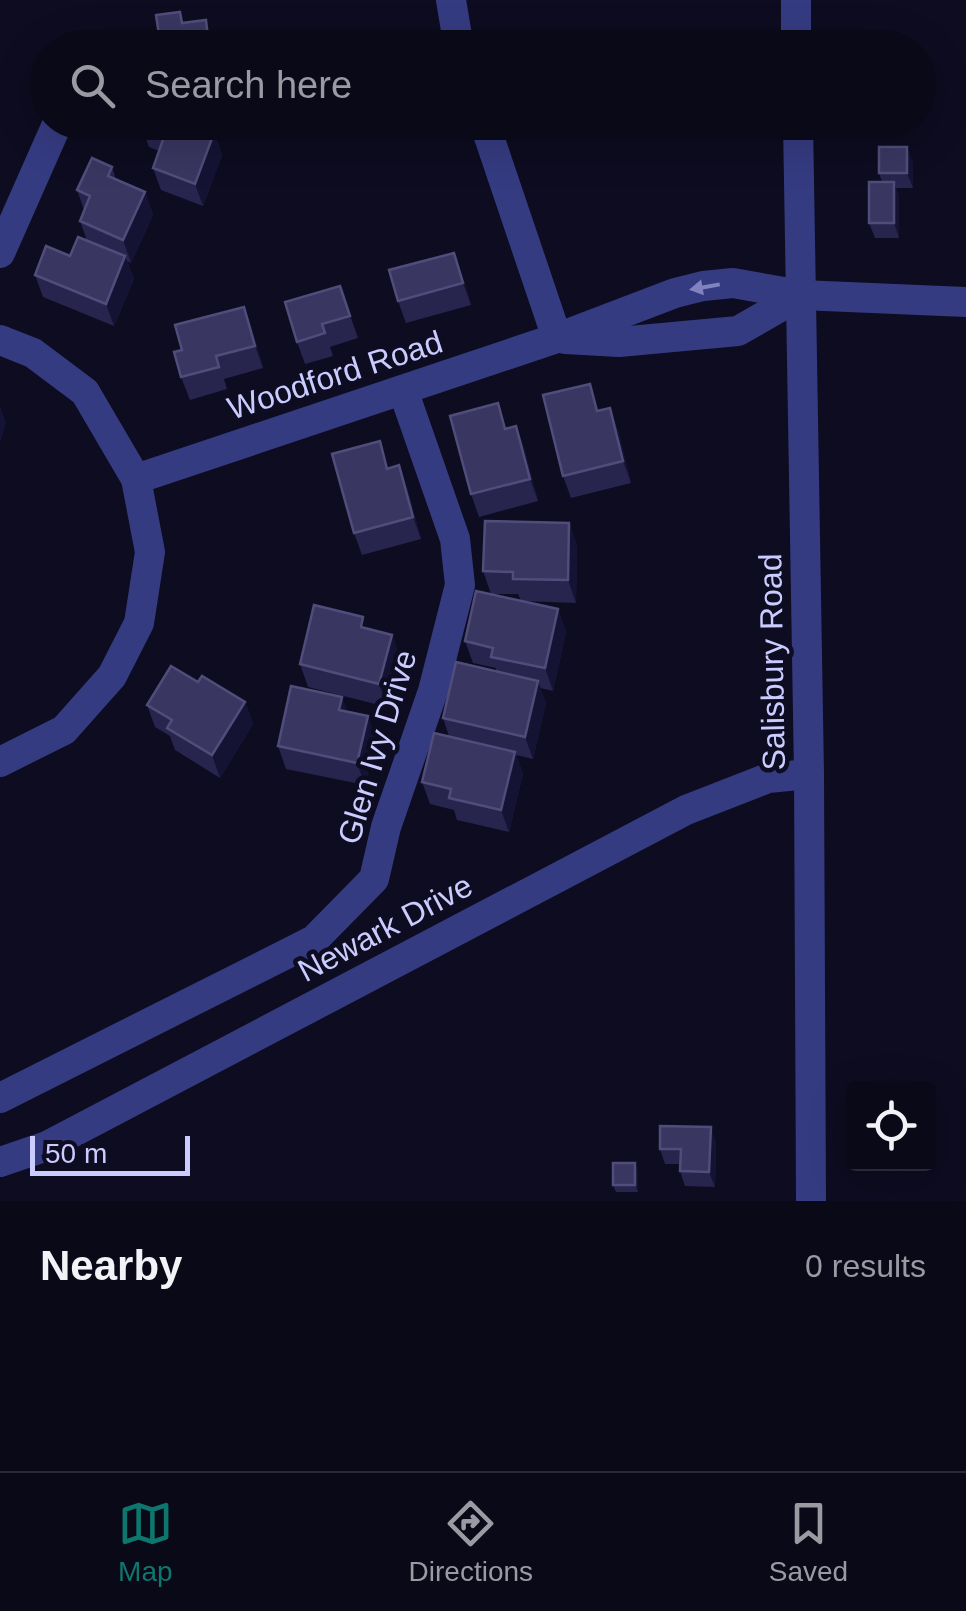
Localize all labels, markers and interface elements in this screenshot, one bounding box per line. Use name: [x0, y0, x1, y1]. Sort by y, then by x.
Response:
search box: [30, 30, 936, 140]
icon: search: [65, 58, 120, 113]
text: Search here: [145, 64, 352, 106]
one-way arrow: [688, 280, 720, 295]
street label: Woodford Road: [223, 323, 447, 427]
street label: Salisbury Road: [752, 553, 792, 771]
street label: Glen Ivy Drive: [330, 646, 424, 848]
street label: Newark Drive: [292, 867, 478, 989]
map controls: [846, 1081, 936, 1171]
button: locate: [846, 1081, 936, 1171]
scale bar: [30, 1131, 190, 1176]
text: 50 m: [45, 1138, 107, 1169]
text: Nearby: [40, 1242, 182, 1289]
text: 0 results: [805, 1248, 926, 1284]
tab: Map: [118, 1496, 173, 1588]
tab: Directions: [409, 1496, 533, 1588]
tab: Saved: [769, 1496, 848, 1588]

